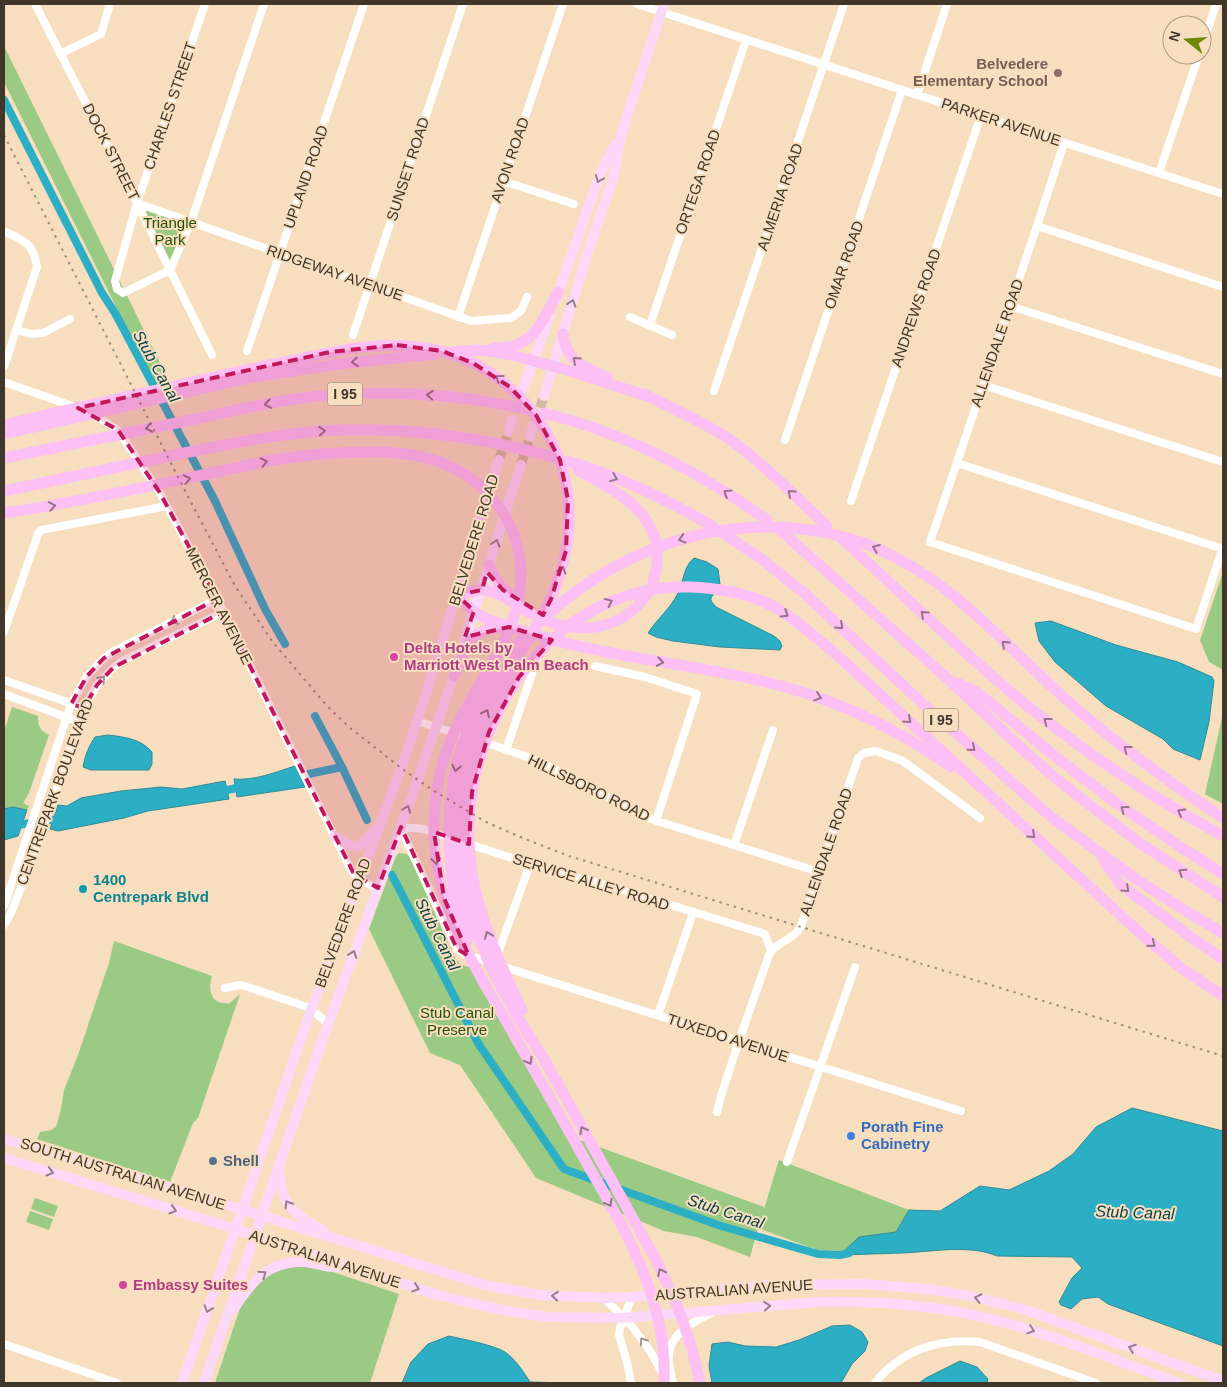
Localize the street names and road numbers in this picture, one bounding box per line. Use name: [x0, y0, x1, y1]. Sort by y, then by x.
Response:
street label: CHARLES STREET: [140, 40, 199, 172]
street label: PARKER AVENUE: [939, 94, 1063, 149]
street label: DOCK STREET: [80, 100, 143, 203]
street label: SUNSET ROAD: [383, 115, 432, 223]
street label: AVON ROAD: [487, 115, 532, 205]
street label: UPLAND ROAD: [280, 123, 331, 231]
street label: ORTEGA ROAD: [672, 127, 723, 236]
street label: ALMERIA ROAD: [753, 141, 806, 253]
street label: OMAR ROAD: [820, 218, 867, 311]
street label: RIDGEWAY AVENUE: [264, 241, 406, 304]
street label: ANDREWS ROAD: [887, 246, 944, 369]
street label: ALLENDALE ROAD: [967, 276, 1026, 409]
road number: I 95: [328, 382, 362, 406]
street label: BELVEDERE ROAD: [445, 472, 502, 608]
street label: MERCER AVENUE: [183, 544, 256, 667]
street label: CENTREPARK BOULEVARD: [13, 696, 96, 887]
road number: I 95: [924, 708, 958, 732]
street label: HILLSBORO ROAD: [526, 751, 653, 824]
street label: ALLENDALE ROAD: [796, 785, 855, 918]
street label: SERVICE ALLEY ROAD: [511, 850, 672, 914]
street label: BELVEDERE ROAD: [311, 856, 374, 990]
street label: TUXEDO AVENUE: [665, 1010, 791, 1065]
street label: SOUTH AUSTRALIAN AVENUE: [18, 1134, 228, 1213]
street label: AUSTRALIAN AVENUE: [247, 1226, 403, 1291]
street label: AUSTRALIAN AVENUE: [655, 1276, 813, 1303]

